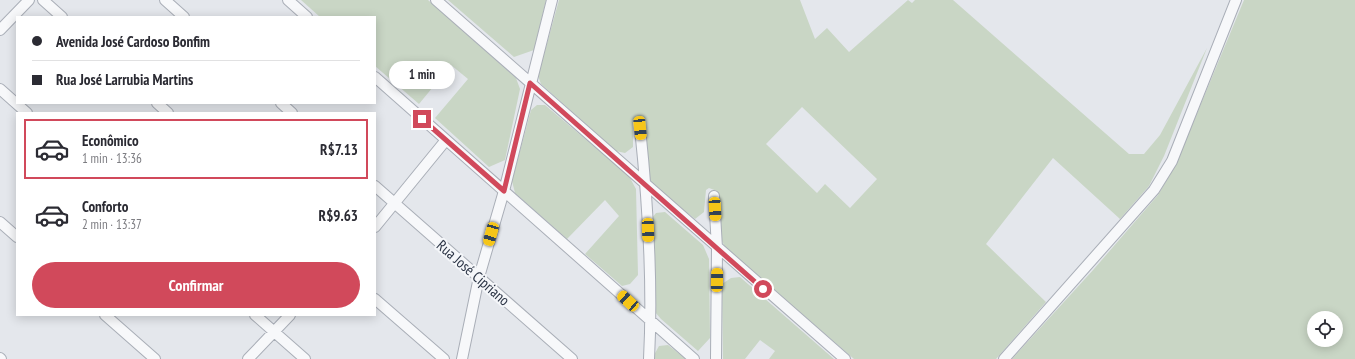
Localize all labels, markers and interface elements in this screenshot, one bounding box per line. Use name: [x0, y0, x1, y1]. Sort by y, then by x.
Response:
text: Avenida José Cardoso Bonfim: [56, 32, 210, 51]
callout: 1 min: [389, 61, 455, 89]
text: 1 min: [409, 66, 435, 83]
text: Rua José Larrubia Martins: [56, 70, 193, 89]
route end: [413, 110, 431, 128]
car: [633, 115, 647, 141]
icon: car: [34, 131, 70, 167]
text: Econômico: [82, 131, 139, 150]
text: R$7.13: [320, 140, 358, 159]
text: 1 min · 13:36: [82, 150, 142, 167]
icon: car: [34, 197, 70, 233]
text: Conforto: [82, 197, 128, 216]
car: [708, 197, 722, 221]
text: R$9.63: [319, 206, 358, 225]
text: 2 min · 13:37: [82, 216, 142, 233]
car: [642, 218, 654, 242]
car: [482, 221, 500, 247]
street label: Rua José Cipriano: [433, 236, 514, 309]
button: Confirmar: [32, 262, 360, 308]
car: [711, 268, 723, 292]
route start: [754, 280, 772, 298]
car: [615, 289, 641, 313]
map controls: [1307, 311, 1343, 347]
button: locate: [1307, 311, 1343, 347]

